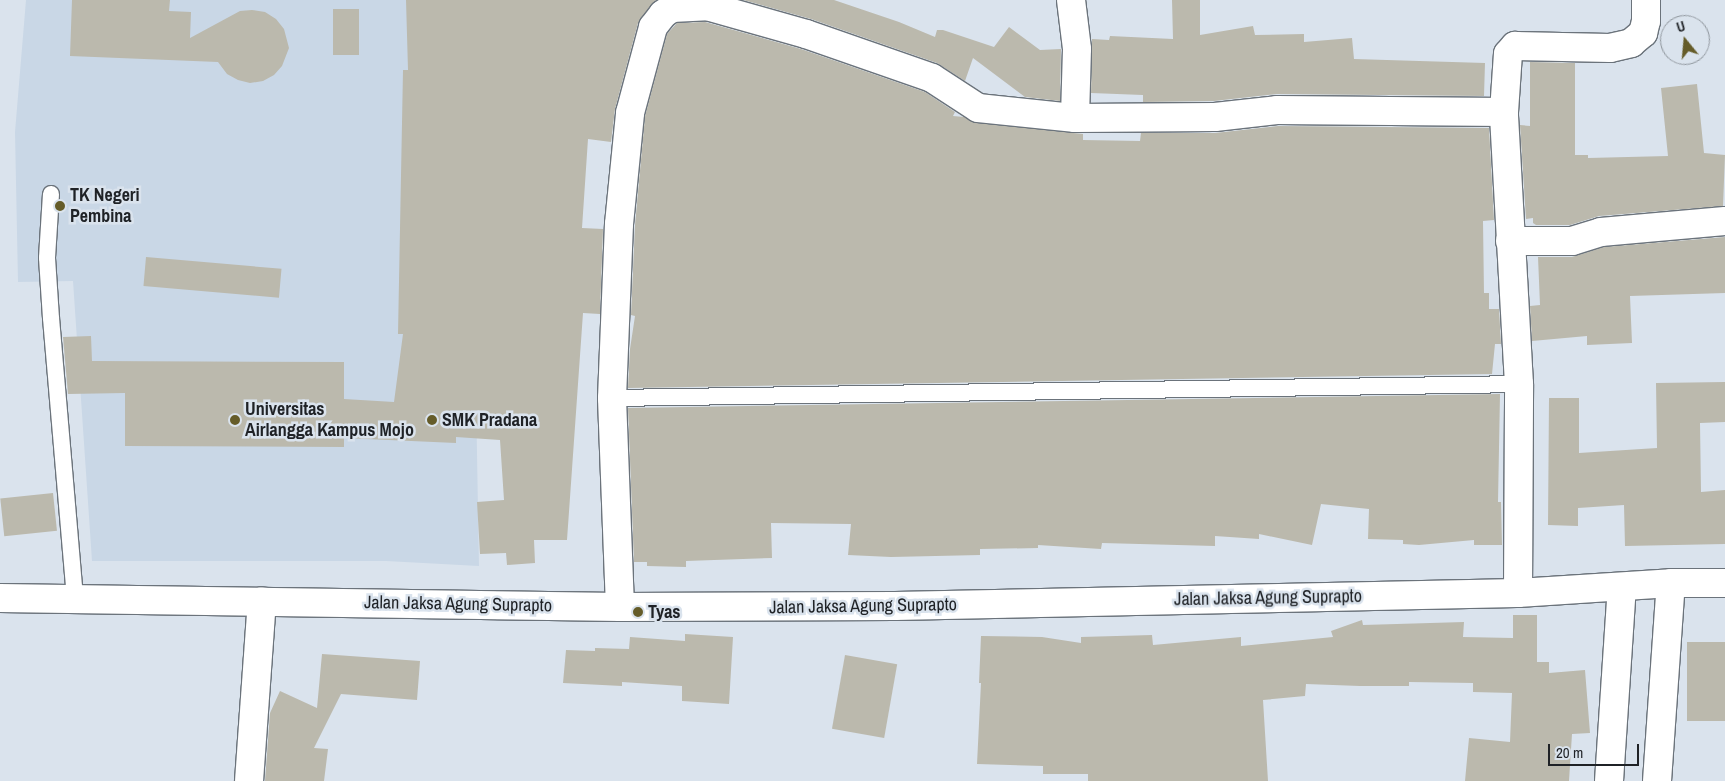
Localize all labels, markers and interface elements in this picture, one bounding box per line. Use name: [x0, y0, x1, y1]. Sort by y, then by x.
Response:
north arrow: [1660, 15, 1710, 65]
text: U: [1674, 17, 1687, 36]
place label: TK Negeri Pembina: [70, 185, 140, 228]
marker: TK Negeri Pembina: [54, 200, 66, 212]
place label: Universitas Airlangga Kampus Mojo: [245, 399, 414, 442]
place label: SMK Pradana: [442, 409, 537, 431]
marker: Universitas Airlangga Kampus Mojo: [229, 414, 241, 426]
marker: SMK Pradana: [426, 414, 438, 426]
street label: Jalan Jaksa Agung Suprapto: [1173, 586, 1363, 610]
street label: Jalan Jaksa Agung Suprapto: [363, 592, 553, 616]
street label: Jalan Jaksa Agung Suprapto: [768, 594, 958, 618]
place label: Tyas: [648, 601, 681, 623]
marker: Tyas: [632, 606, 644, 618]
scale bar: [1550, 734, 1641, 766]
text: 20 m: [1556, 742, 1583, 763]

